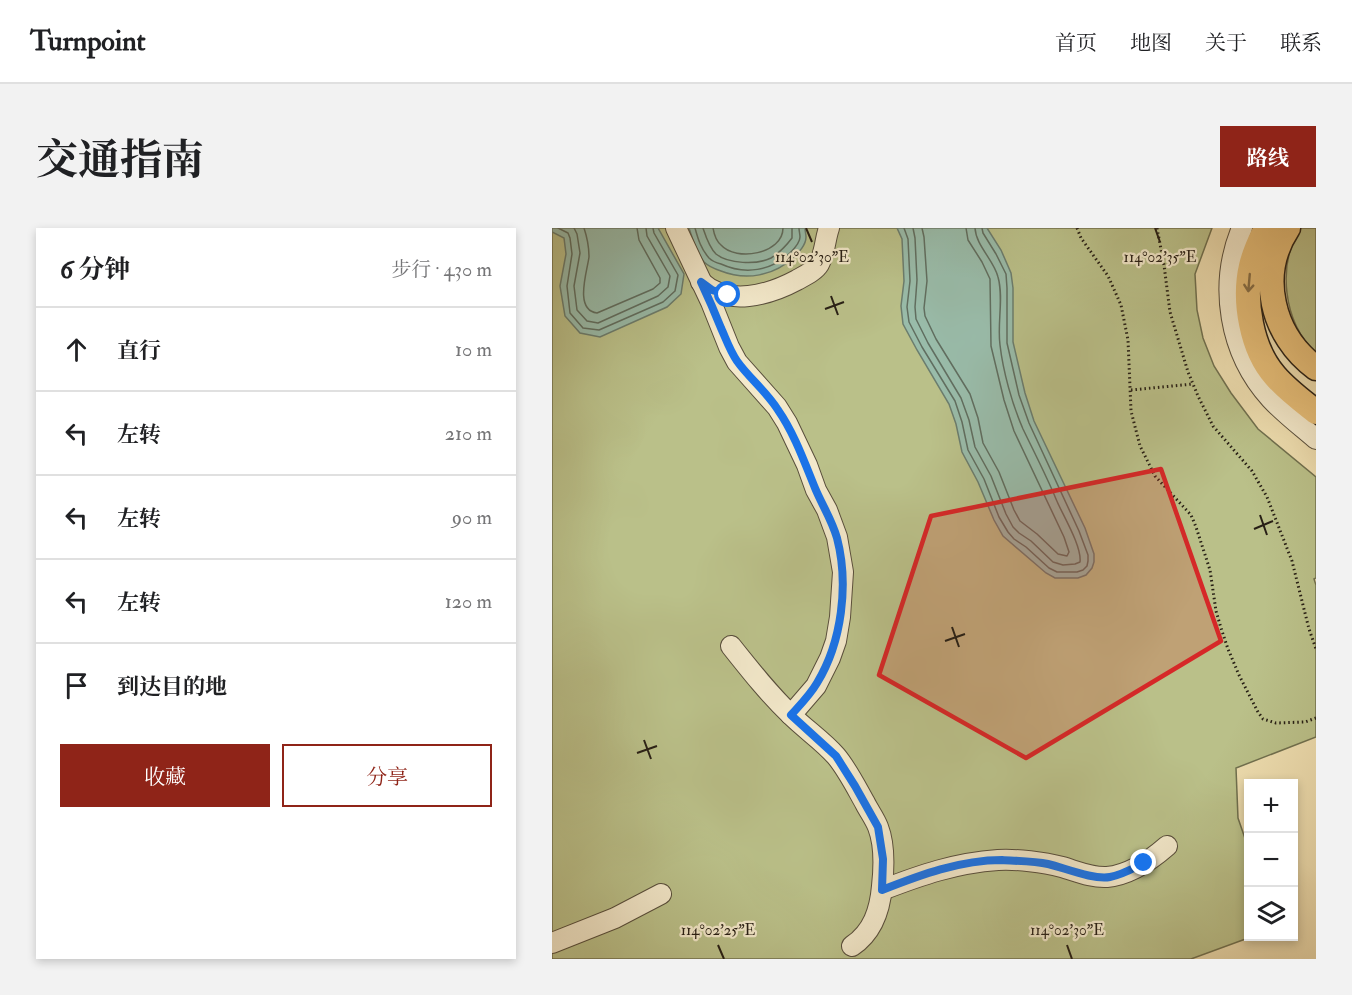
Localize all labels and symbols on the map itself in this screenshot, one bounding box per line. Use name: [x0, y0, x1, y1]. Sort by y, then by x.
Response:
text: 114°02'30"E: [775, 248, 849, 267]
text: 114°02'35"E: [1124, 248, 1197, 267]
one-way arrow: [1243, 273, 1254, 293]
route start: [714, 281, 740, 307]
route end: [1130, 849, 1156, 875]
text: 114°02'25"E: [681, 921, 756, 940]
text: 114°02'30"E: [1030, 921, 1104, 940]

